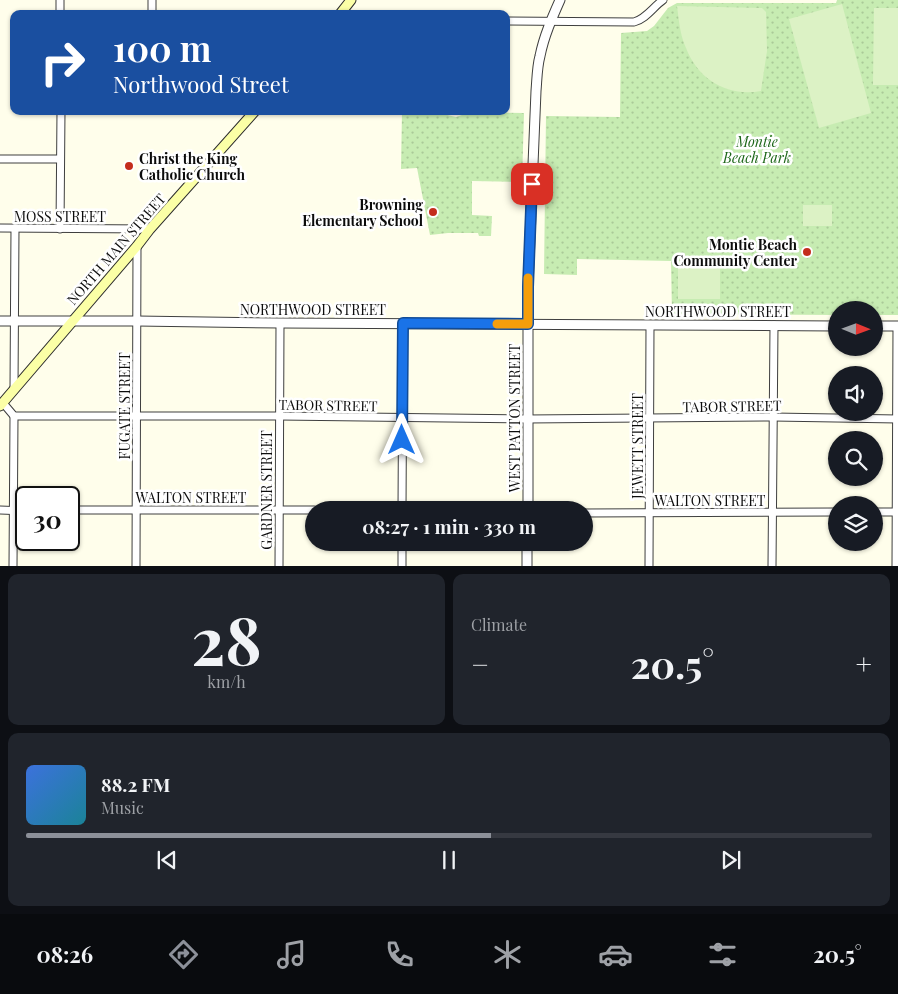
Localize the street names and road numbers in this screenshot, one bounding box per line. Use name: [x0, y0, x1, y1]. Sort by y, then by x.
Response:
street label: NORTH MAIN STREET: [62, 189, 170, 309]
street label: MOSS STREET: [14, 207, 106, 226]
street label: NORTHWOOD STREET: [240, 300, 386, 319]
street label: NORTHWOOD STREET: [645, 302, 791, 321]
street label: WEST PATTON STREET: [505, 343, 524, 493]
street label: FUGATE STREET: [115, 352, 134, 460]
street label: JEWETT STREET: [628, 393, 647, 500]
street label: TABOR STREET: [278, 395, 378, 415]
street label: TABOR STREET: [682, 396, 782, 416]
street label: GARDNER STREET: [257, 430, 276, 550]
street label: WALTON STREET: [134, 488, 247, 507]
street label: WALTON STREET: [653, 491, 766, 510]

